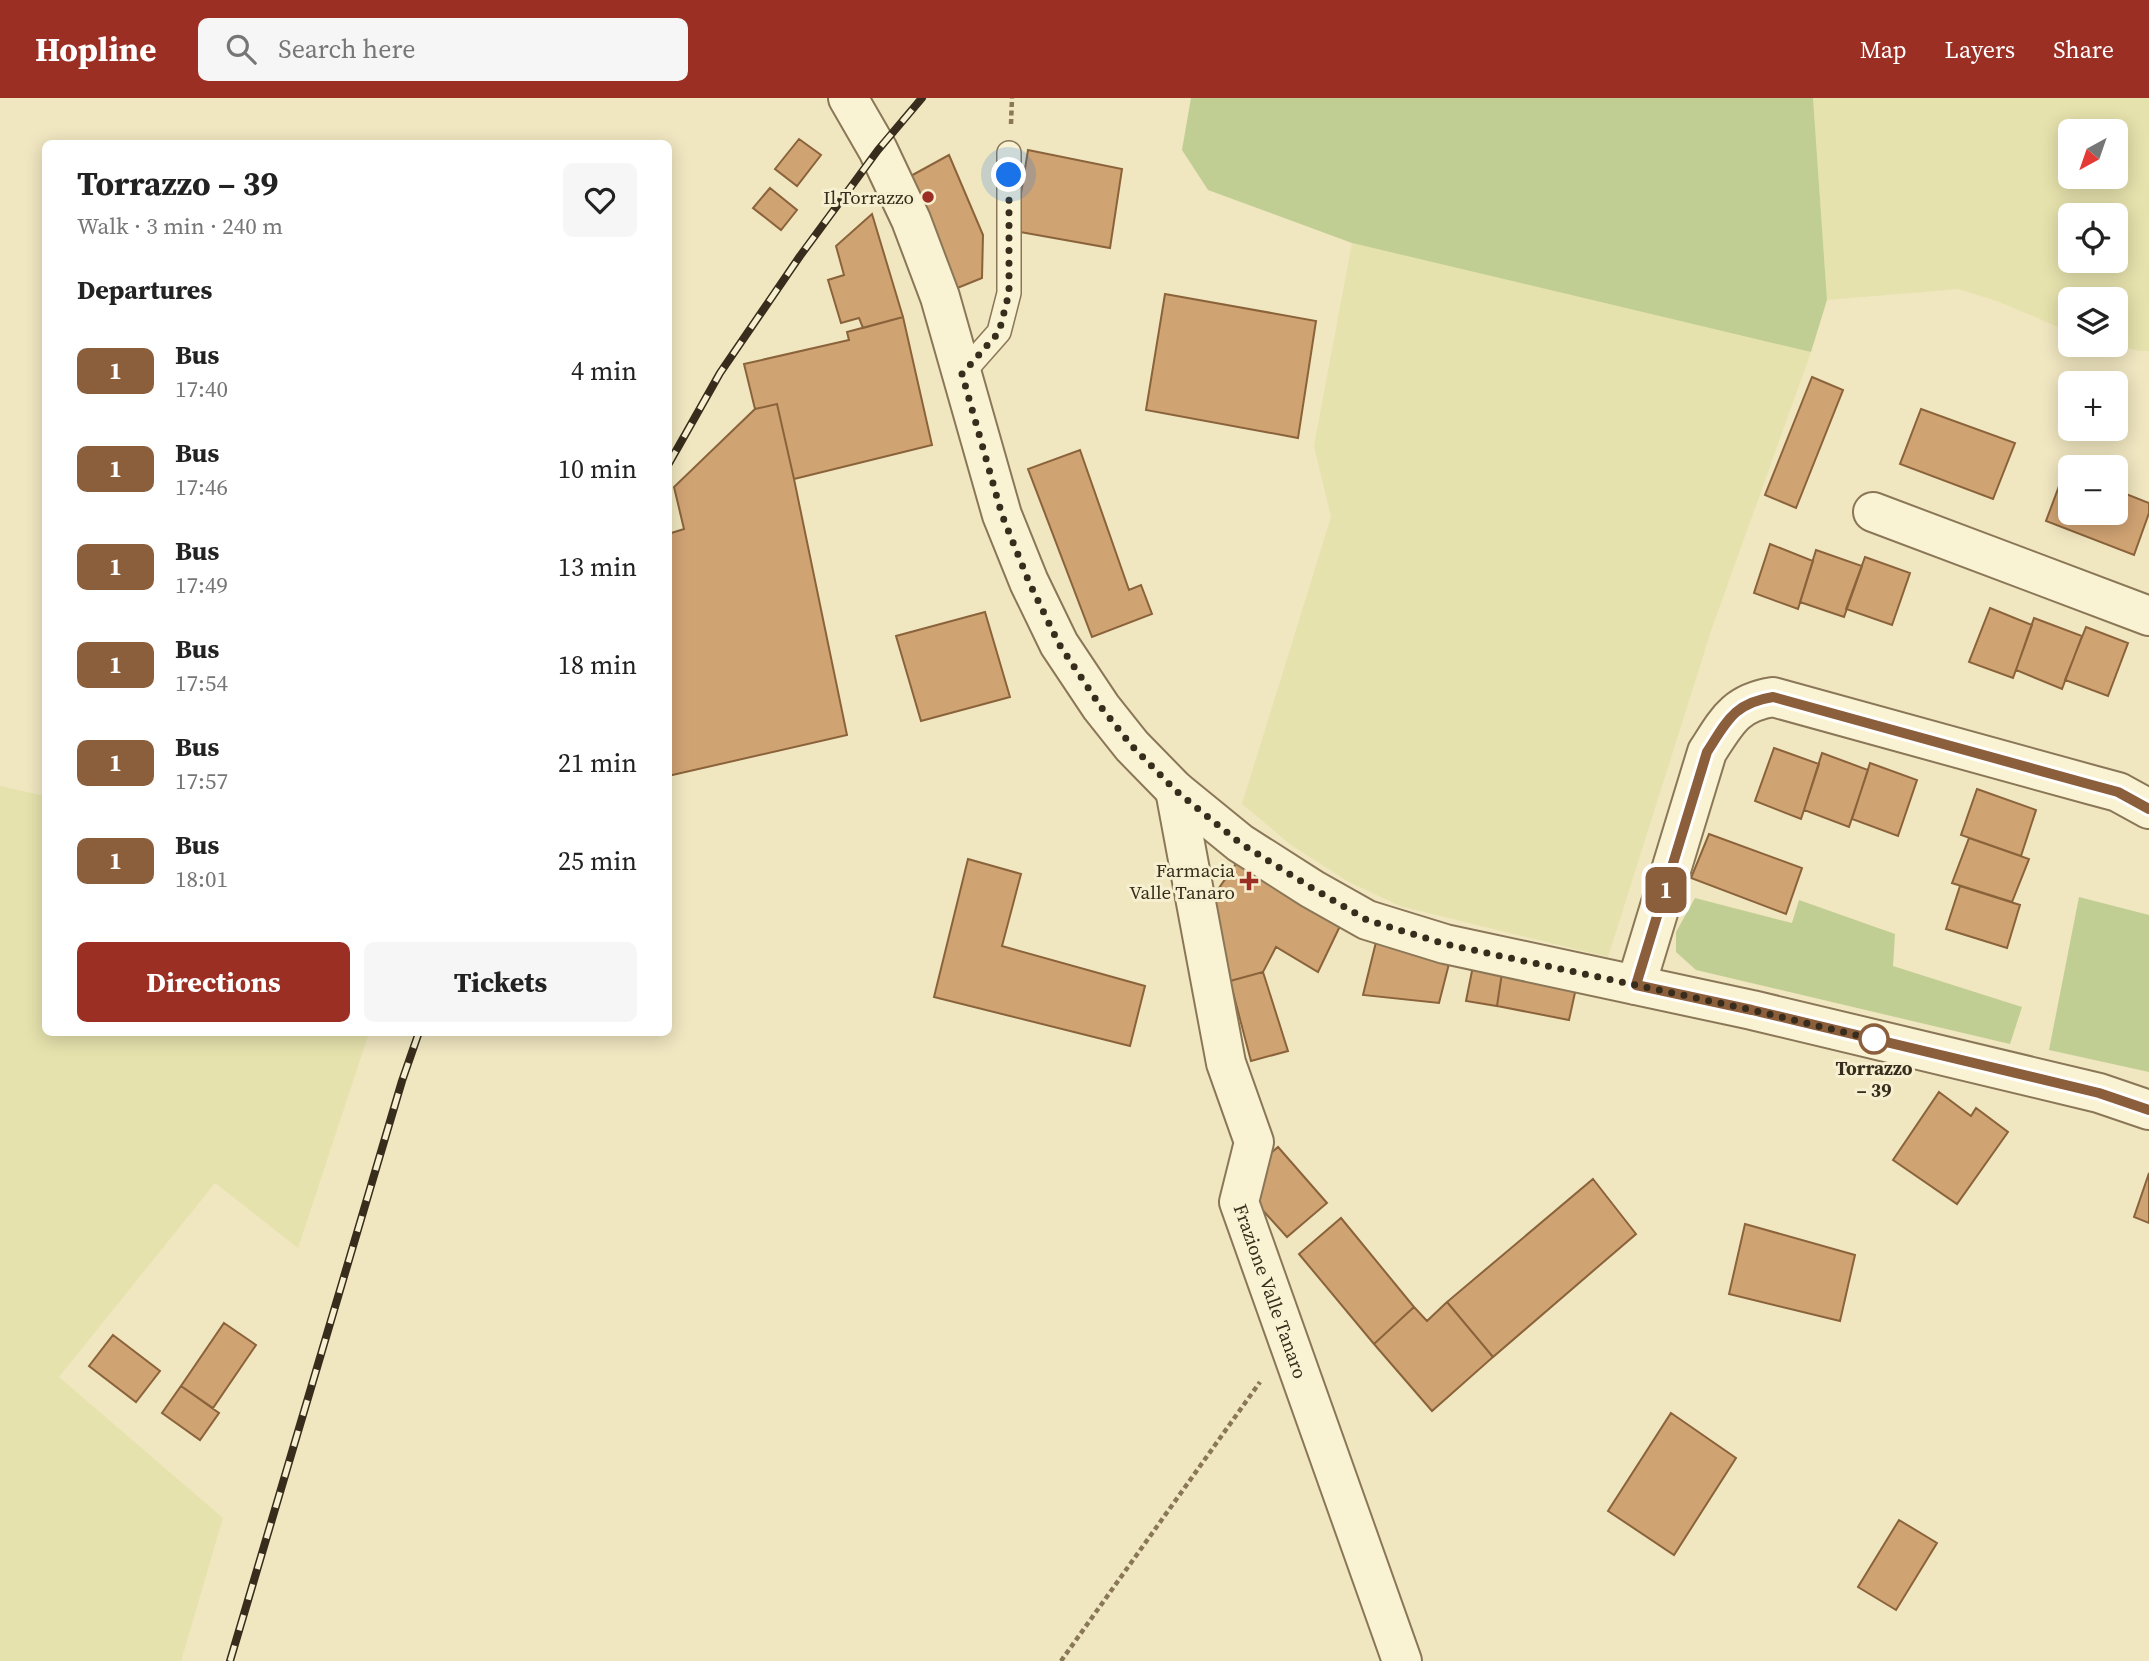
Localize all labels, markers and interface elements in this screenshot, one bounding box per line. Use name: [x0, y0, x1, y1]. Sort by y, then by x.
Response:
search box: [198, 18, 688, 81]
text: Hopline: [35, 27, 156, 72]
icon: search: [222, 30, 260, 68]
text: Search here: [278, 31, 415, 67]
text: Map: [1860, 33, 1907, 66]
text: Layers: [1945, 33, 2015, 66]
text: Share: [2053, 33, 2114, 66]
north arrow: [2058, 119, 2128, 189]
map controls: [2058, 119, 2128, 525]
your location: [991, 157, 1026, 192]
text: Torrazzo – 39: [77, 161, 278, 206]
button: heart: [563, 163, 637, 237]
place label: Il Torrazzo: [823, 184, 914, 210]
marker: Il Torrazzo: [920, 189, 936, 205]
button: locate: [2058, 203, 2128, 273]
text: Walk · 3 min · 240 m: [77, 210, 283, 242]
text: Departures: [77, 272, 212, 308]
button: layers: [2058, 287, 2128, 357]
text: Bus: [175, 337, 219, 373]
text: 4 min: [571, 353, 637, 389]
text: 1: [109, 354, 122, 387]
button: +: [2058, 371, 2128, 441]
text: 17:40: [175, 373, 228, 405]
text: Bus: [175, 435, 219, 471]
text: 10 min: [558, 451, 637, 487]
text: 1: [109, 452, 122, 485]
button: −: [2058, 455, 2128, 525]
text: 17:46: [175, 471, 228, 503]
text: Bus: [175, 533, 219, 569]
text: 13 min: [558, 549, 637, 585]
text: 1: [109, 550, 122, 583]
text: 17:49: [175, 569, 228, 601]
text: Bus: [175, 631, 219, 667]
text: 18 min: [558, 647, 637, 683]
text: 1: [109, 648, 122, 681]
text: 17:54: [175, 667, 228, 699]
text: Bus: [175, 729, 219, 765]
text: 21 min: [558, 745, 637, 781]
text: 1: [109, 746, 122, 779]
text: 17:57: [175, 765, 228, 797]
text: Bus: [175, 827, 219, 863]
text: 25 min: [558, 843, 637, 879]
text: 1: [109, 844, 122, 877]
place label: Farmacia Valle Tanaro: [1129, 857, 1235, 905]
text: 18:01: [175, 863, 228, 895]
line badge: 1: [1643, 867, 1689, 913]
marker: Farmacia Valle Tanaro: [1241, 873, 1257, 889]
text: 1: [1659, 873, 1673, 906]
button: Directions: [77, 942, 350, 1022]
button: Tickets: [364, 942, 637, 1022]
marker: Torrazzo – 39: [1859, 1024, 1889, 1054]
place label: Torrazzo – 39: [1836, 1055, 1913, 1103]
street label: Frazione Valle Tanaro: [1228, 1200, 1314, 1382]

